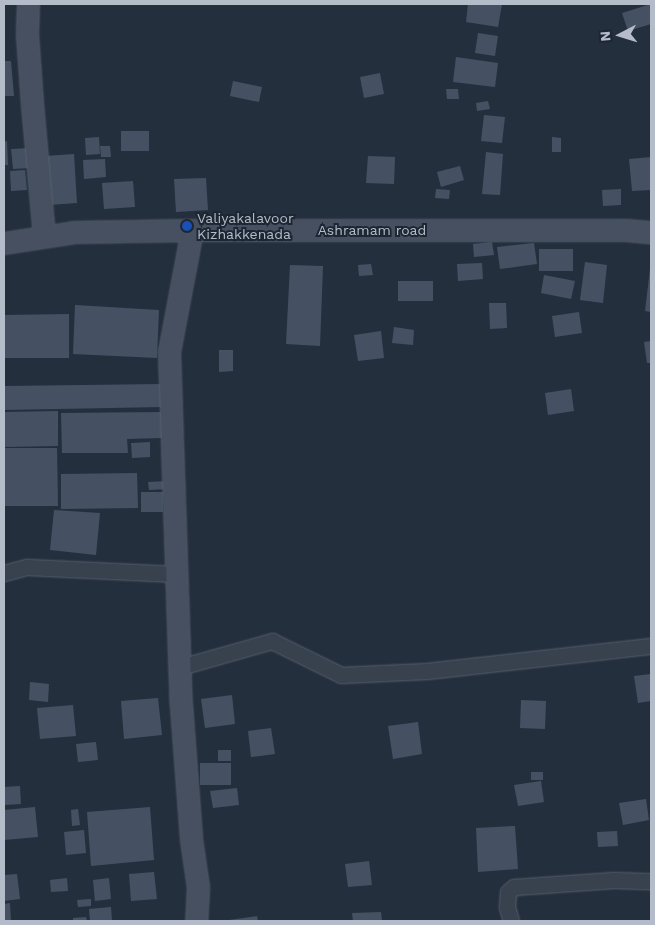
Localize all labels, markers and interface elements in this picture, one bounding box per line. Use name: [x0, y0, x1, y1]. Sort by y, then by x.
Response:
north arrow: [595, 10, 645, 60]
text: N: [597, 30, 613, 42]
place label: Valiyakalavoor Kizhakkenada: [197, 210, 294, 242]
marker: Valiyakalavoor Kizhakkenada: [181, 220, 193, 232]
street label: Ashramam road: [318, 222, 426, 238]

